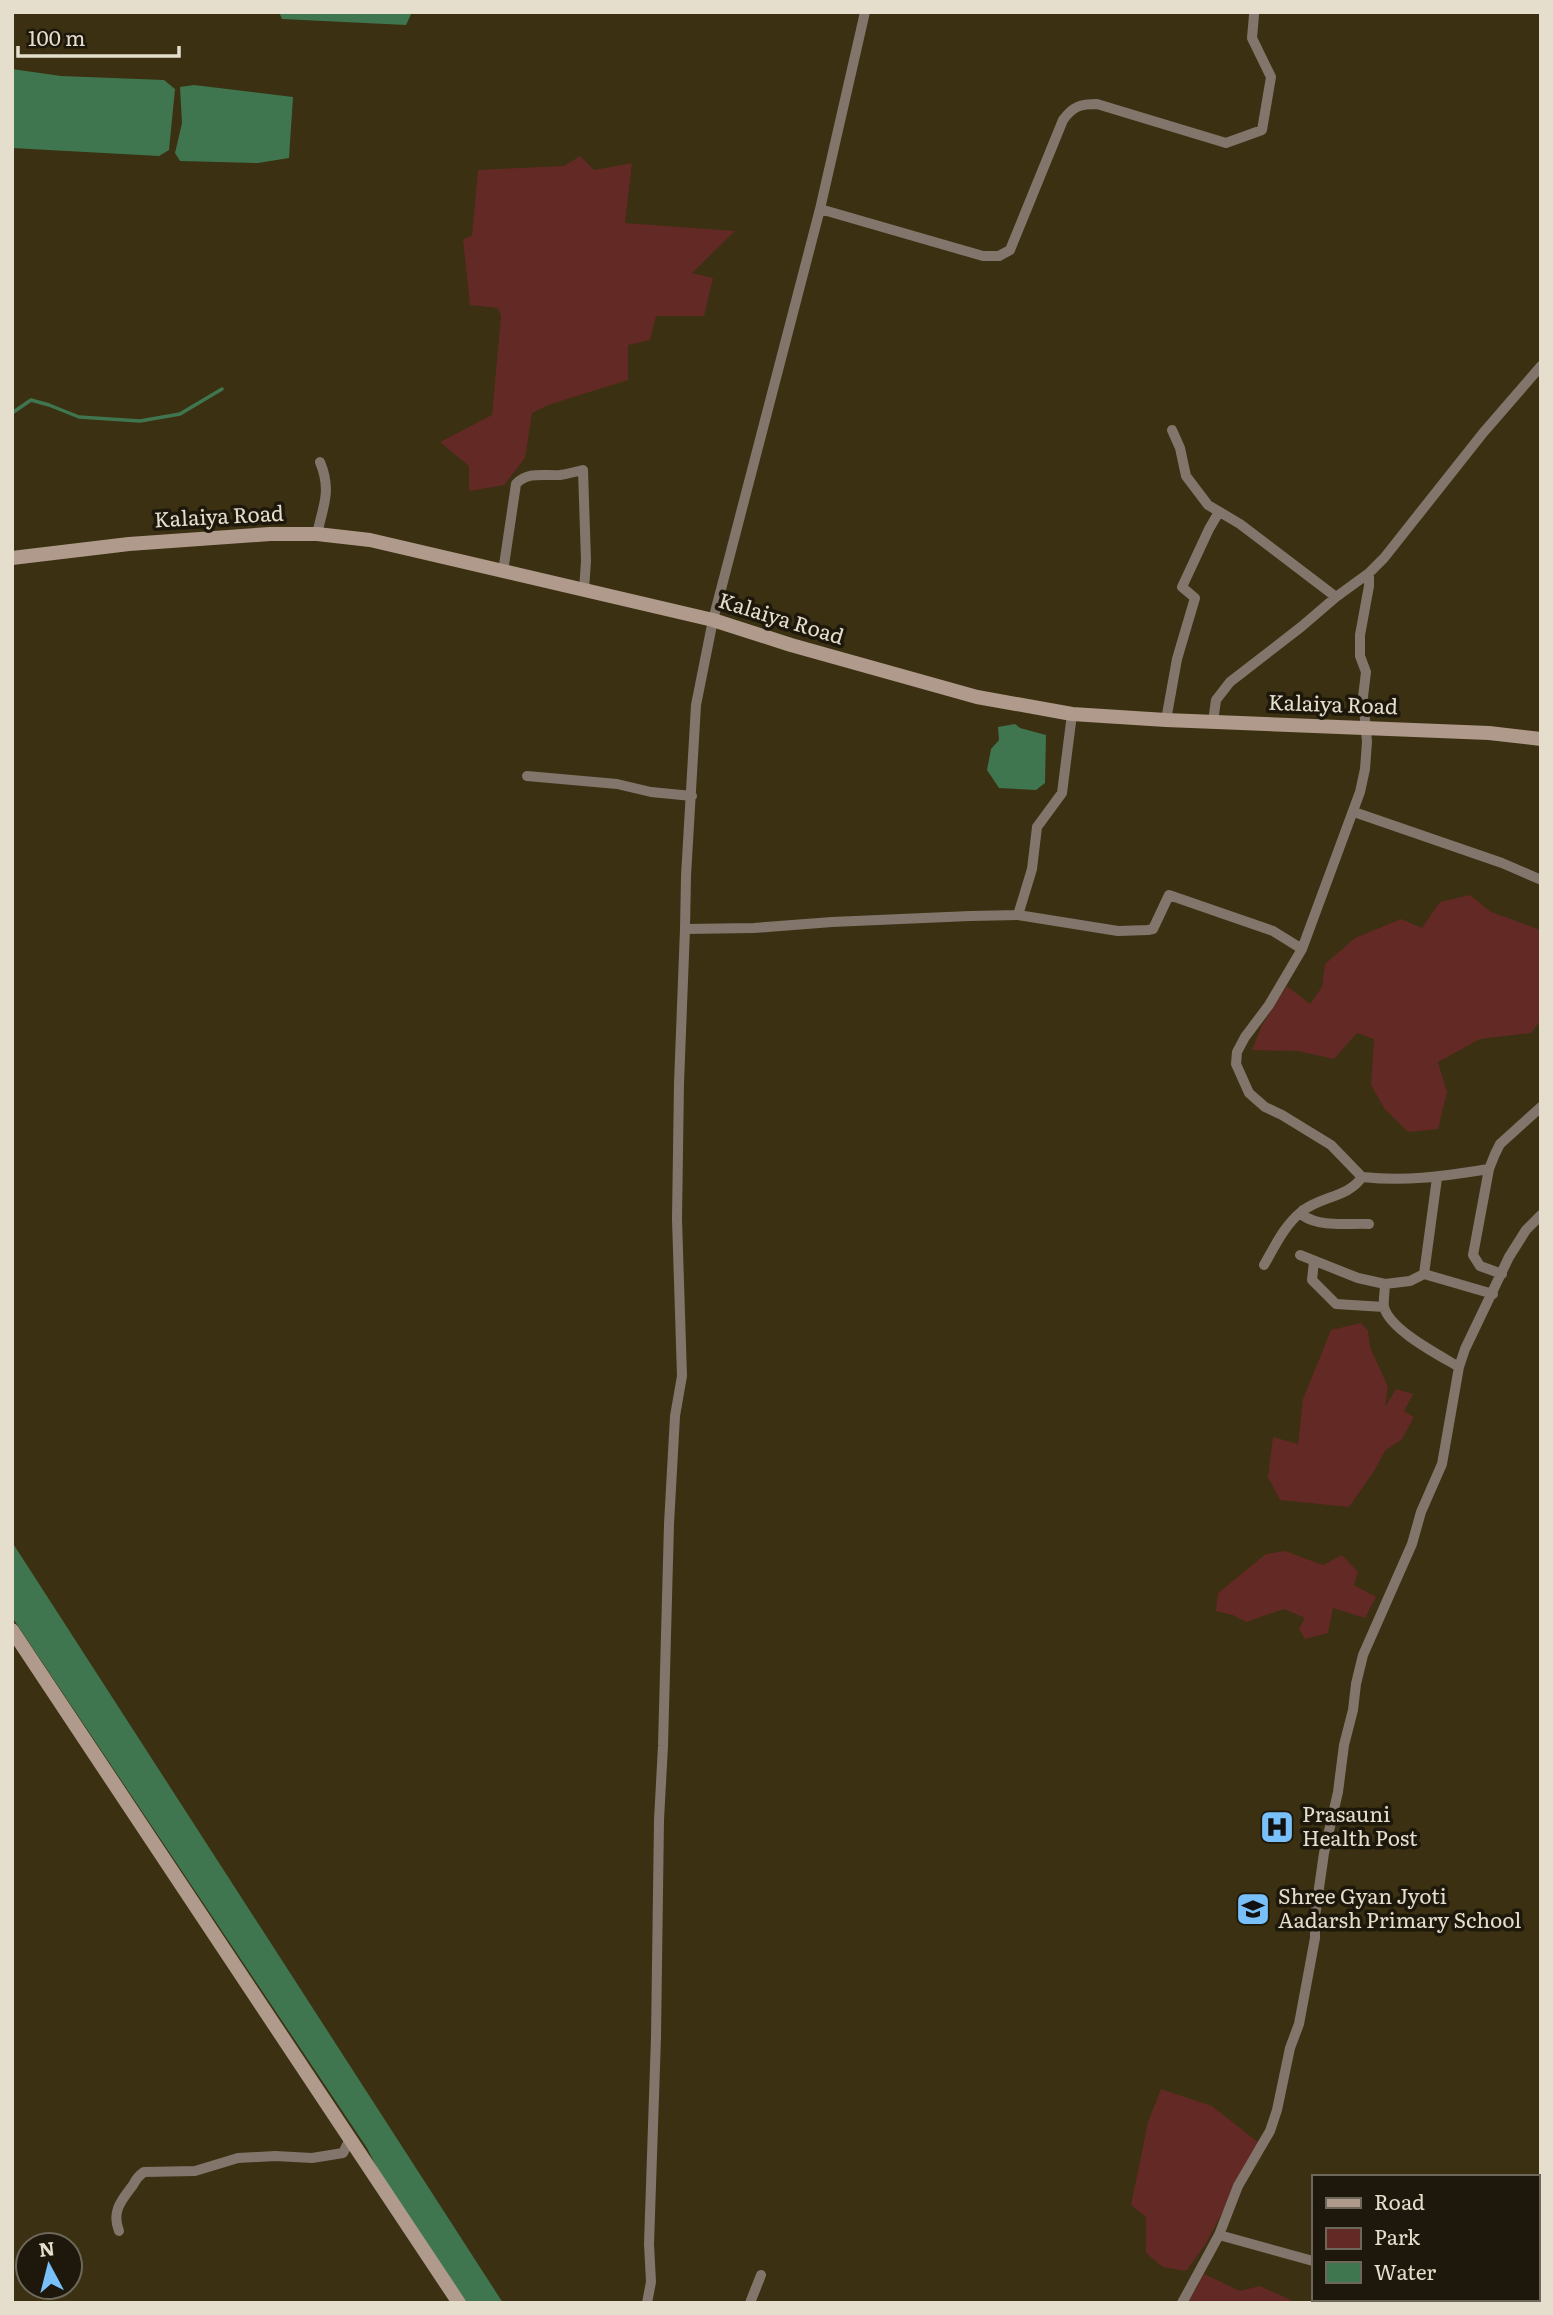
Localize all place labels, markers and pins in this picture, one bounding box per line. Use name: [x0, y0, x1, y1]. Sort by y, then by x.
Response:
place label: Prasauni Health Post: [1302, 1797, 1418, 1852]
hospital icon: Prasauni Health Post: [1258, 1808, 1296, 1846]
place label: Shree Gyan Jyoti Aadarsh Primary School: [1278, 1879, 1521, 1934]
school or university icon: Shree Gyan Jyoti Aadarsh Primary School: [1234, 1890, 1272, 1928]

